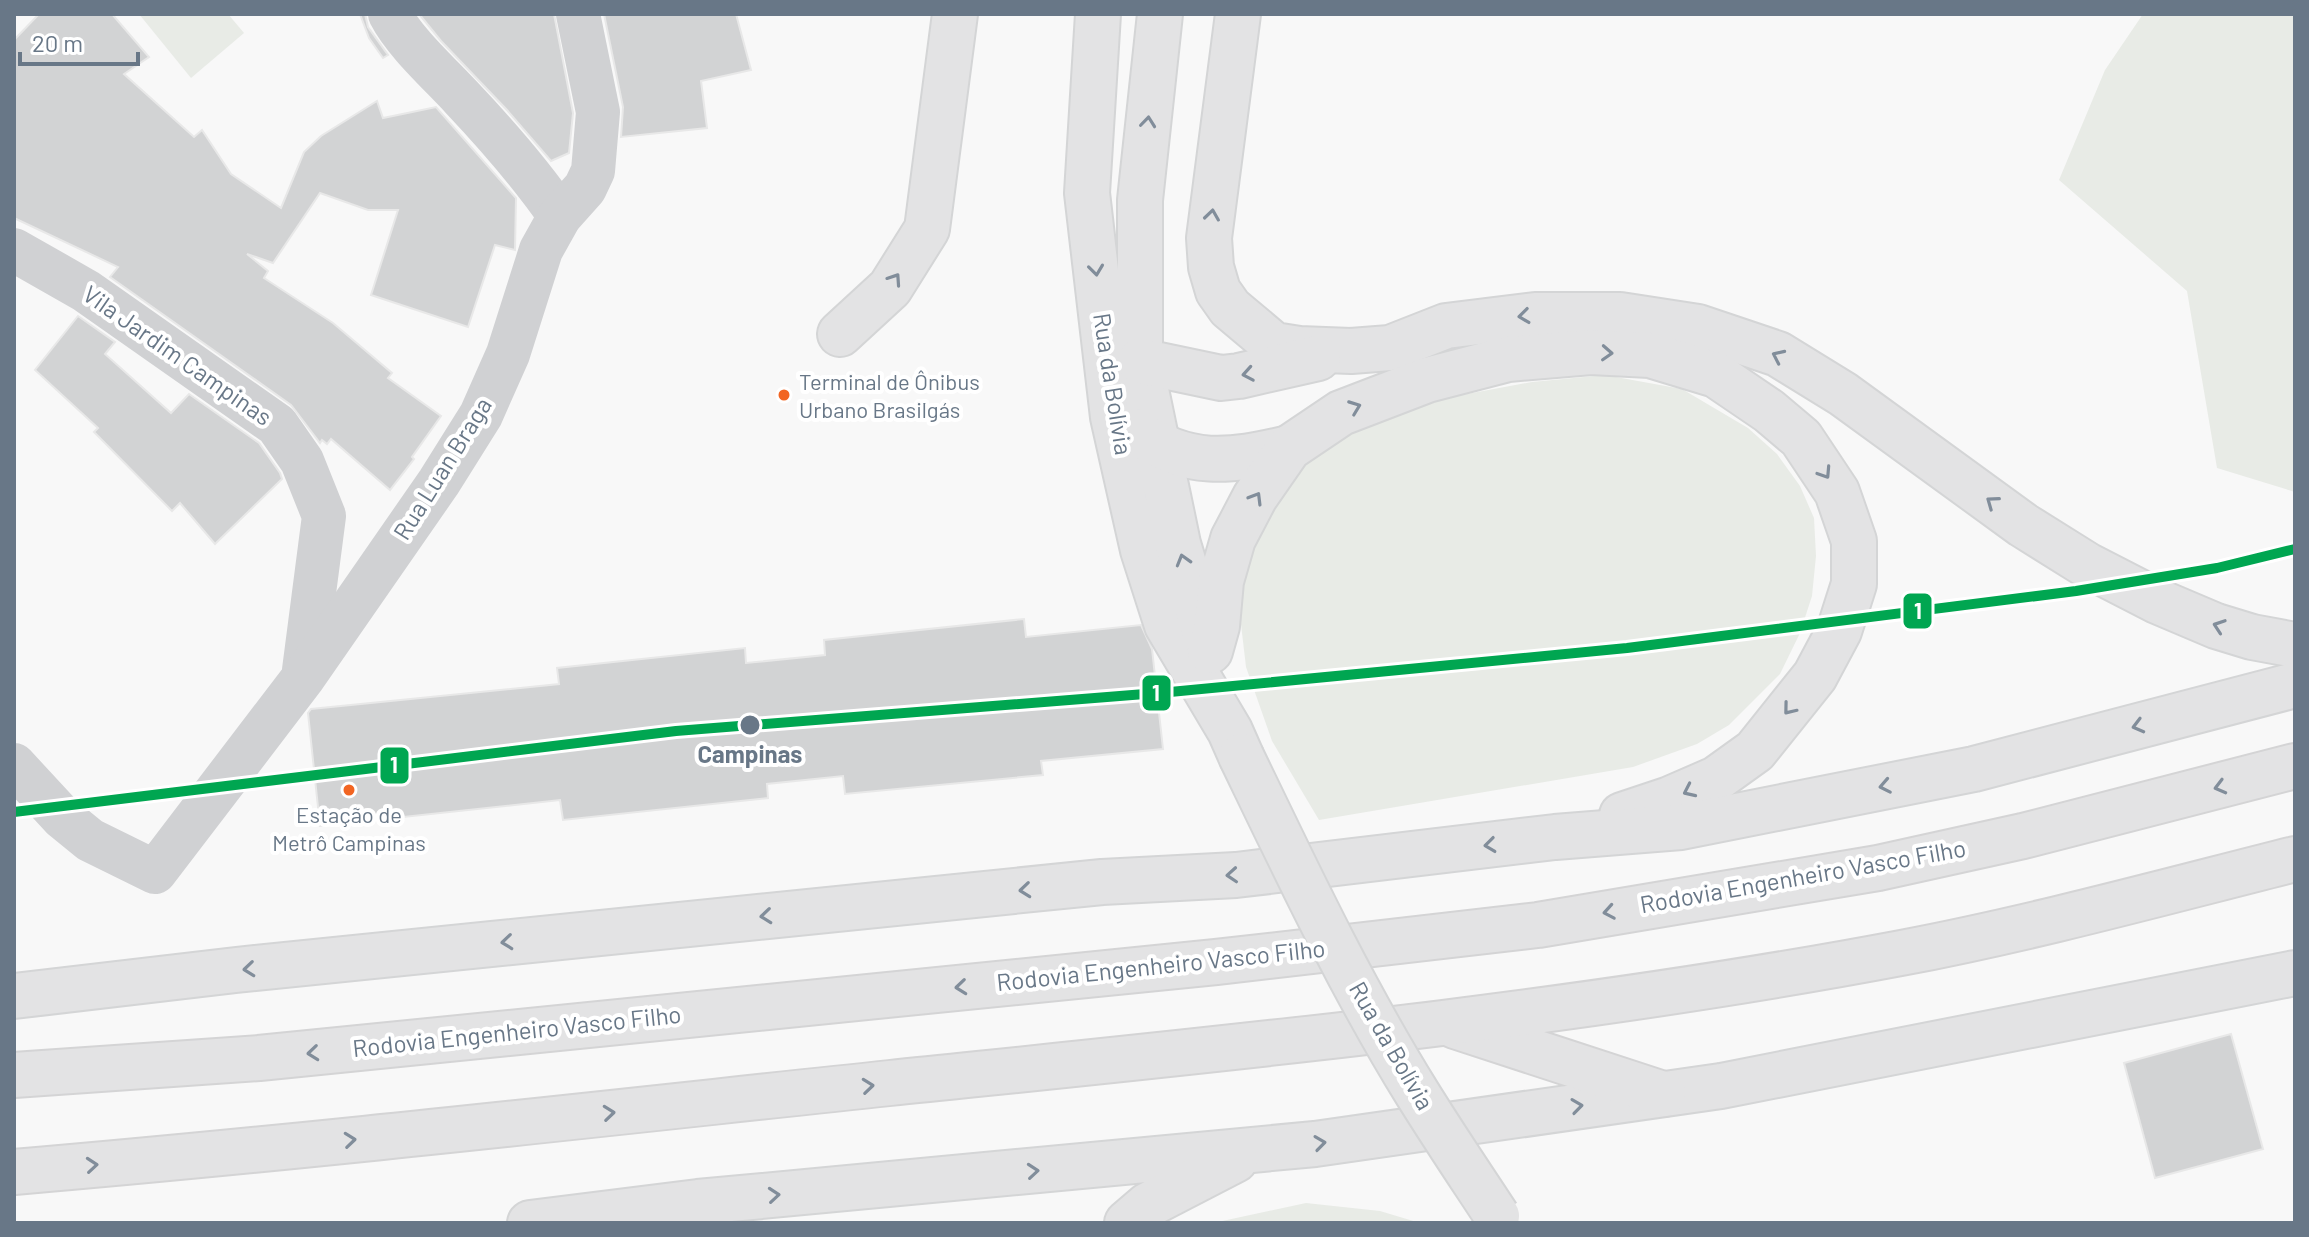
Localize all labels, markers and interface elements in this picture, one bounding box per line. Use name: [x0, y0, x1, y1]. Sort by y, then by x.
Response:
scale bar: [20, 16, 138, 66]
text: 20 m: [32, 28, 83, 57]
one-way arrow: [1140, 115, 1157, 128]
one-way arrow: [1203, 208, 1220, 221]
one-way arrow: [1087, 264, 1104, 277]
one-way arrow: [885, 274, 900, 288]
street label: Vila Jardim Campinas: [78, 279, 278, 431]
one-way arrow: [1517, 308, 1530, 325]
street label: Rua da Bolívia: [1088, 311, 1139, 457]
one-way arrow: [1601, 344, 1614, 361]
one-way arrow: [1771, 350, 1786, 366]
one-way arrow: [1241, 364, 1255, 381]
place label: Terminal de Ônibus Urbano Brasilgás: [799, 368, 980, 422]
marker: Terminal de Ônibus Urbano Brasilgás: [776, 387, 792, 403]
street label: Rua Luan Braga: [386, 392, 497, 545]
one-way arrow: [1347, 400, 1361, 417]
one-way arrow: [1815, 464, 1830, 479]
one-way arrow: [1246, 492, 1261, 507]
one-way arrow: [1986, 498, 2001, 512]
one-way arrow: [1176, 553, 1192, 567]
line badge: 1: [1902, 592, 1933, 630]
text: 1: [1914, 597, 1922, 623]
one-way arrow: [2213, 620, 2227, 636]
line badge: 1: [1141, 674, 1172, 712]
text: 1: [1152, 679, 1160, 705]
one-way arrow: [1784, 700, 1799, 714]
marker: Campinas: [738, 713, 762, 737]
one-way arrow: [2132, 716, 2146, 733]
place label: Campinas: [698, 739, 802, 768]
line badge: 1: [379, 746, 410, 785]
text: 1: [390, 751, 398, 777]
one-way arrow: [1879, 777, 1892, 794]
one-way arrow: [2213, 777, 2227, 794]
one-way arrow: [1683, 781, 1697, 797]
marker: Estação de Metrô Campinas: [341, 782, 357, 798]
place label: Estação de Metrô Campinas: [272, 801, 426, 855]
street label: Rodovia Engenheiro Vasco Filho: [1638, 833, 1968, 918]
one-way arrow: [1483, 836, 1496, 853]
one-way arrow: [1225, 866, 1238, 883]
one-way arrow: [1018, 881, 1031, 898]
one-way arrow: [1602, 902, 1616, 919]
one-way arrow: [759, 908, 772, 925]
street label: Rodovia Engenheiro Vasco Filho: [995, 933, 1327, 996]
one-way arrow: [500, 934, 513, 951]
one-way arrow: [242, 960, 255, 977]
street label: Rua da Bolívia: [1344, 976, 1441, 1115]
one-way arrow: [954, 978, 967, 995]
street label: Rodovia Engenheiro Vasco Filho: [351, 999, 683, 1062]
one-way arrow: [306, 1044, 319, 1061]
one-way arrow: [862, 1077, 875, 1094]
one-way arrow: [1570, 1098, 1584, 1115]
one-way arrow: [603, 1104, 616, 1121]
one-way arrow: [344, 1132, 357, 1149]
one-way arrow: [1314, 1135, 1327, 1152]
one-way arrow: [86, 1157, 99, 1174]
one-way arrow: [1027, 1163, 1040, 1180]
one-way arrow: [768, 1186, 781, 1203]

